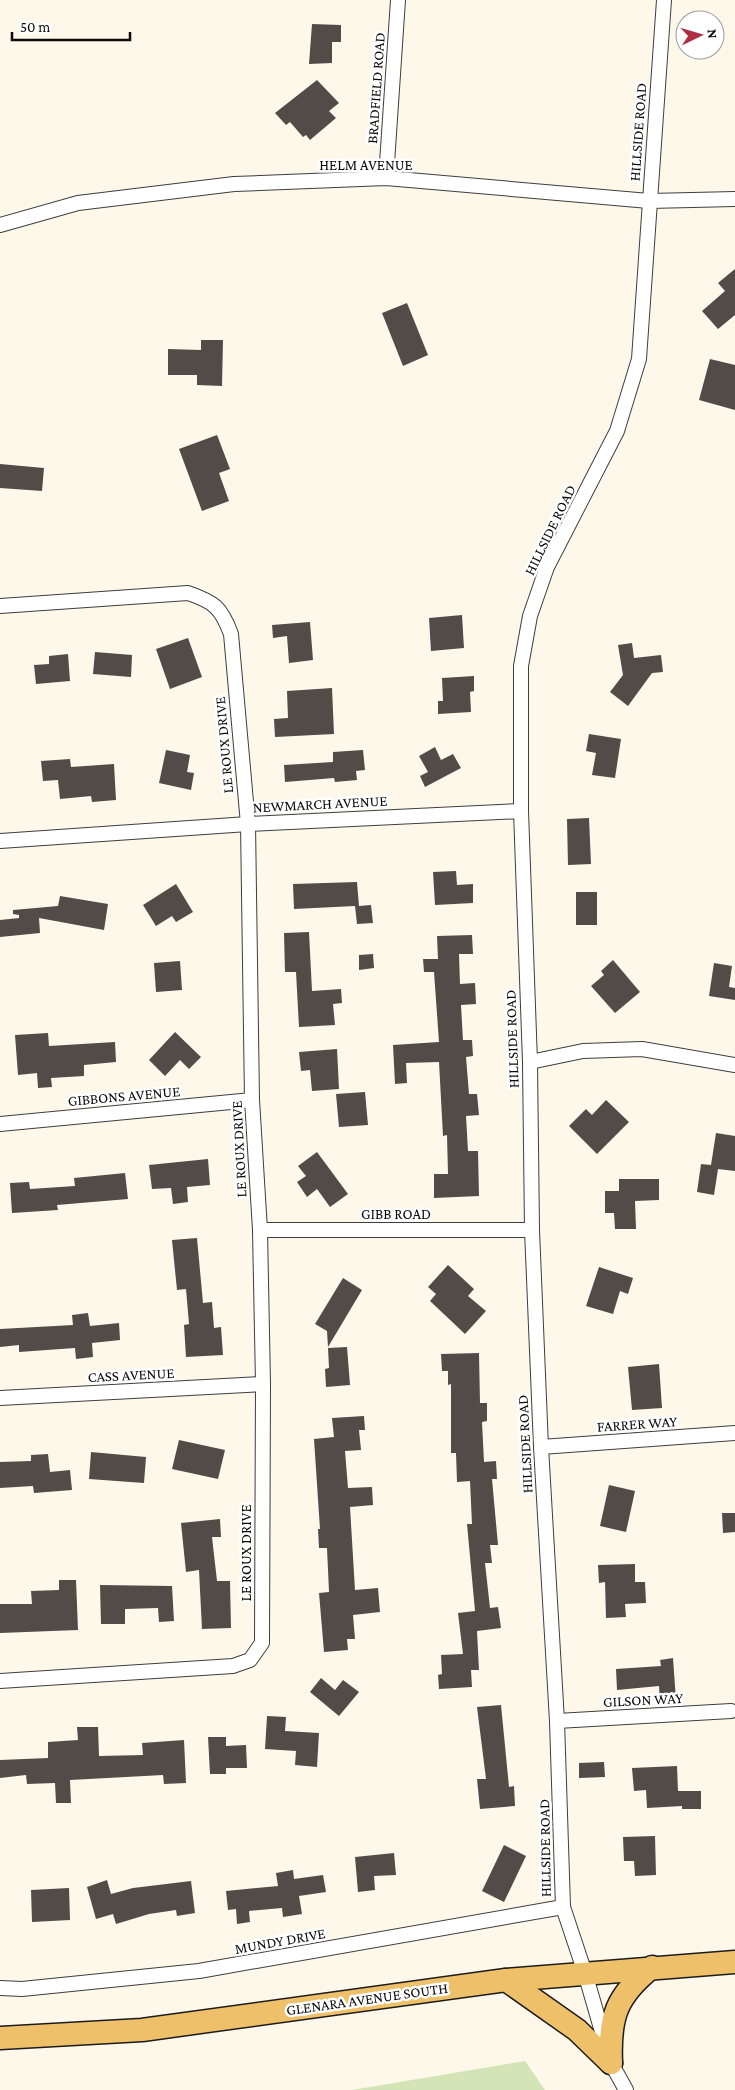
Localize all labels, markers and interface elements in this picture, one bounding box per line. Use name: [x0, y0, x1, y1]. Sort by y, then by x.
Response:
scale bar: [12, 10, 130, 42]
north arrow: [675, 10, 725, 60]
text: 50 m: [20, 19, 50, 35]
text: N: [705, 28, 721, 40]
street label: BRADFIELD ROAD: [364, 32, 388, 144]
street label: HILLSIDE ROAD: [627, 82, 649, 182]
street label: HELM AVENUE: [319, 157, 413, 173]
street label: HILLSIDE ROAD: [521, 482, 579, 578]
street label: LE ROUX DRIVE: [212, 696, 236, 794]
street label: NEWMARCH AVENUE: [252, 792, 388, 816]
street label: HILLSIDE ROAD: [502, 990, 522, 1088]
street label: GIBBONS AVENUE: [67, 1083, 181, 1109]
street label: LE ROUX DRIVE: [228, 1100, 250, 1198]
street label: GIBB ROAD: [361, 1206, 431, 1222]
street label: CASS AVENUE: [87, 1365, 175, 1385]
street label: HILLSIDE ROAD: [514, 1394, 536, 1494]
street label: FARRER WAY: [596, 1413, 678, 1435]
street label: LE ROUX DRIVE: [238, 1504, 254, 1602]
street label: GILSON WAY: [603, 1690, 684, 1710]
street label: HILLSIDE ROAD: [536, 1799, 554, 1897]
street label: MUNDY DRIVE: [233, 1925, 327, 1957]
street label: GLENARA AVENUE SOUTH: [285, 1980, 449, 2018]

